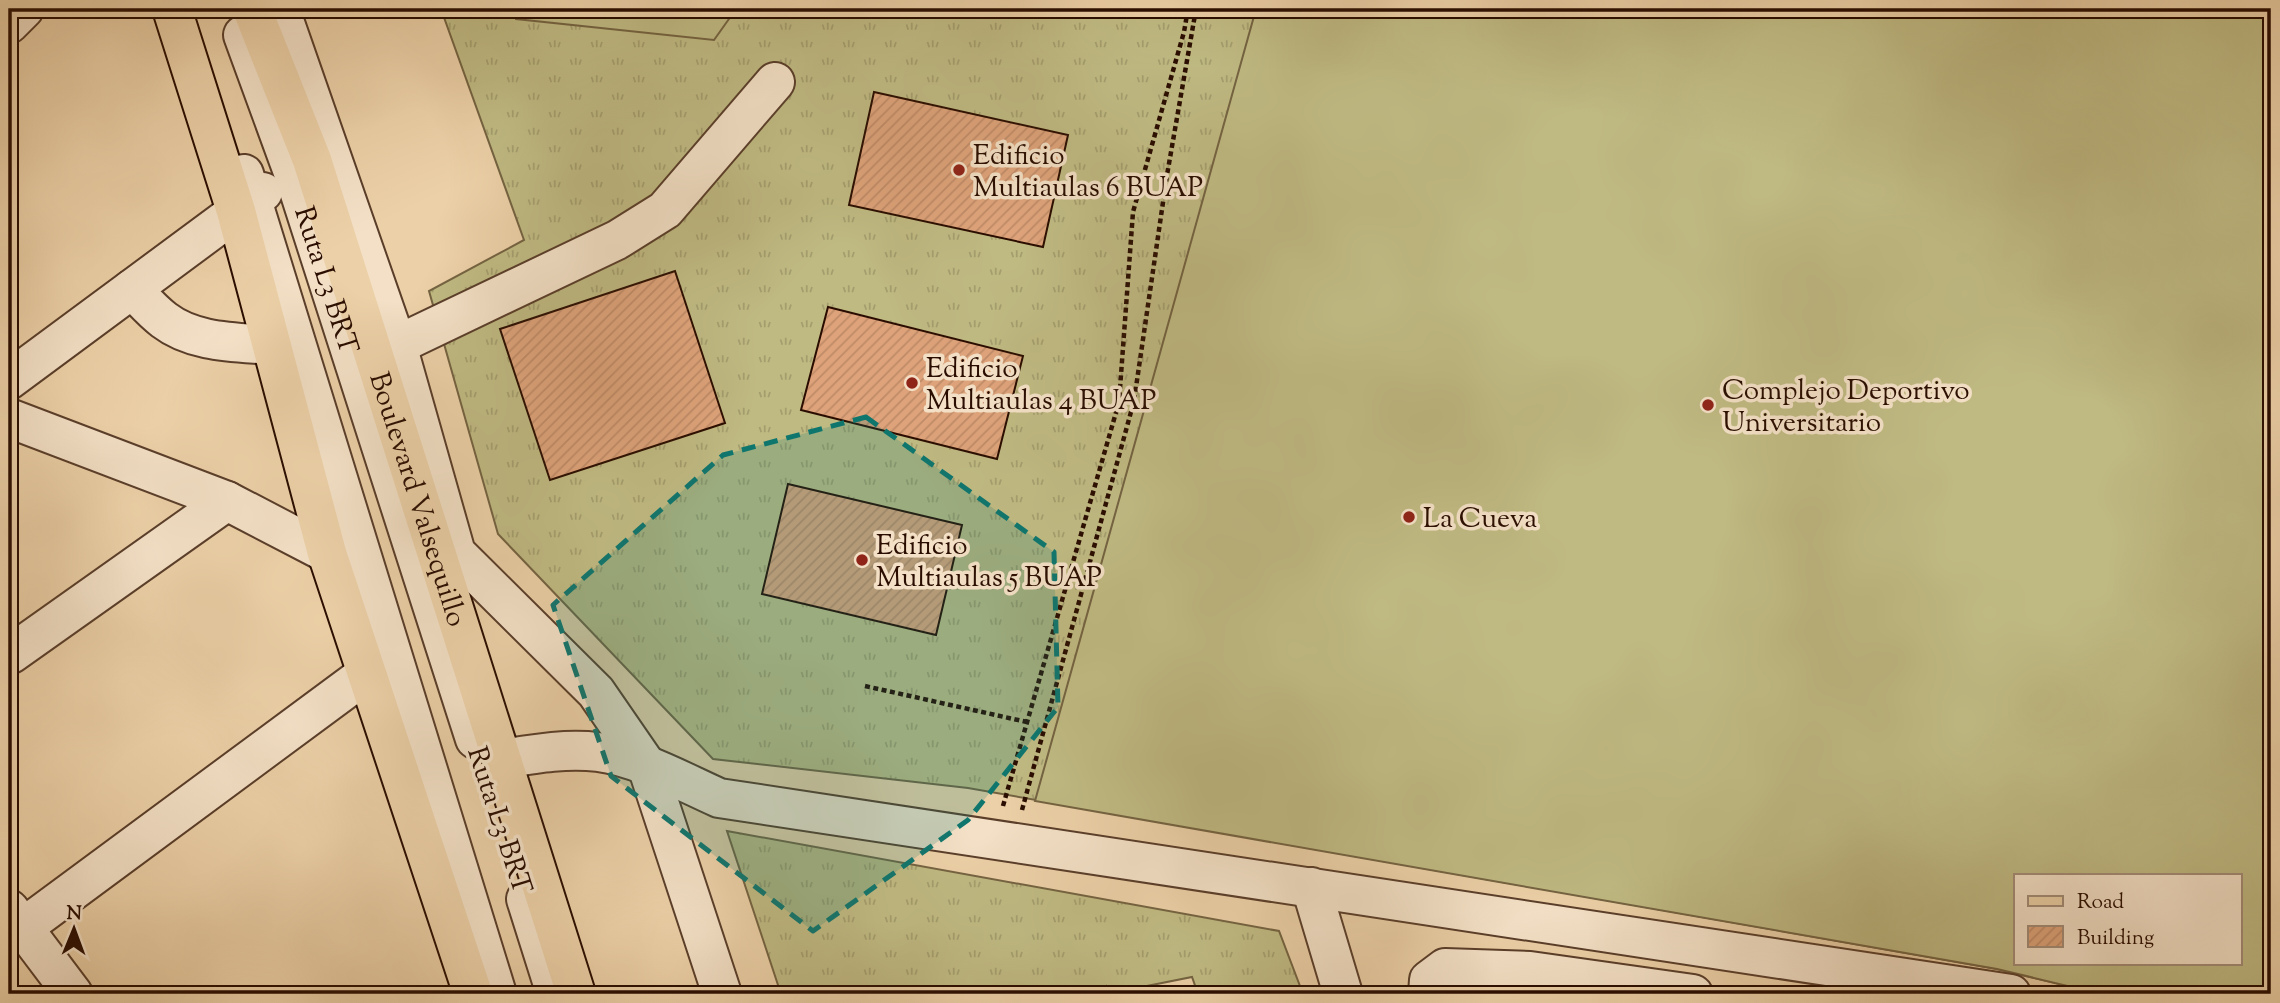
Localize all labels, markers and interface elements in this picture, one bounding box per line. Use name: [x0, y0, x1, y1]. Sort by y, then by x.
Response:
place label: Edificio Multiaulas 6 BUAP: [973, 137, 1203, 209]
marker: Edificio Multiaulas 6 BUAP: [951, 162, 967, 178]
street label: Ruta L3 BRT: [282, 202, 367, 360]
place label: Edificio Multiaulas 4 BUAP: [926, 350, 1156, 422]
street label: Boulevard Valsequillo: [357, 368, 475, 632]
place label: Complejo Deportivo Universitario: [1722, 372, 1970, 444]
marker: Edificio Multiaulas 4 BUAP: [904, 375, 920, 391]
marker: Complejo Deportivo Universitario: [1700, 397, 1716, 413]
place label: La Cueva: [1423, 500, 1537, 540]
marker: La Cueva: [1401, 509, 1417, 525]
place label: Edificio Multiaulas 5 BUAP: [876, 527, 1102, 599]
marker: Edificio Multiaulas 5 BUAP: [854, 552, 870, 568]
street label: Ruta L3 BRT: [455, 742, 541, 900]
legend: [2014, 874, 2242, 964]
text: Road: [2077, 888, 2124, 918]
north arrow: [38, 894, 108, 964]
text: N: [66, 901, 82, 928]
text: Building: [2077, 924, 2154, 954]

